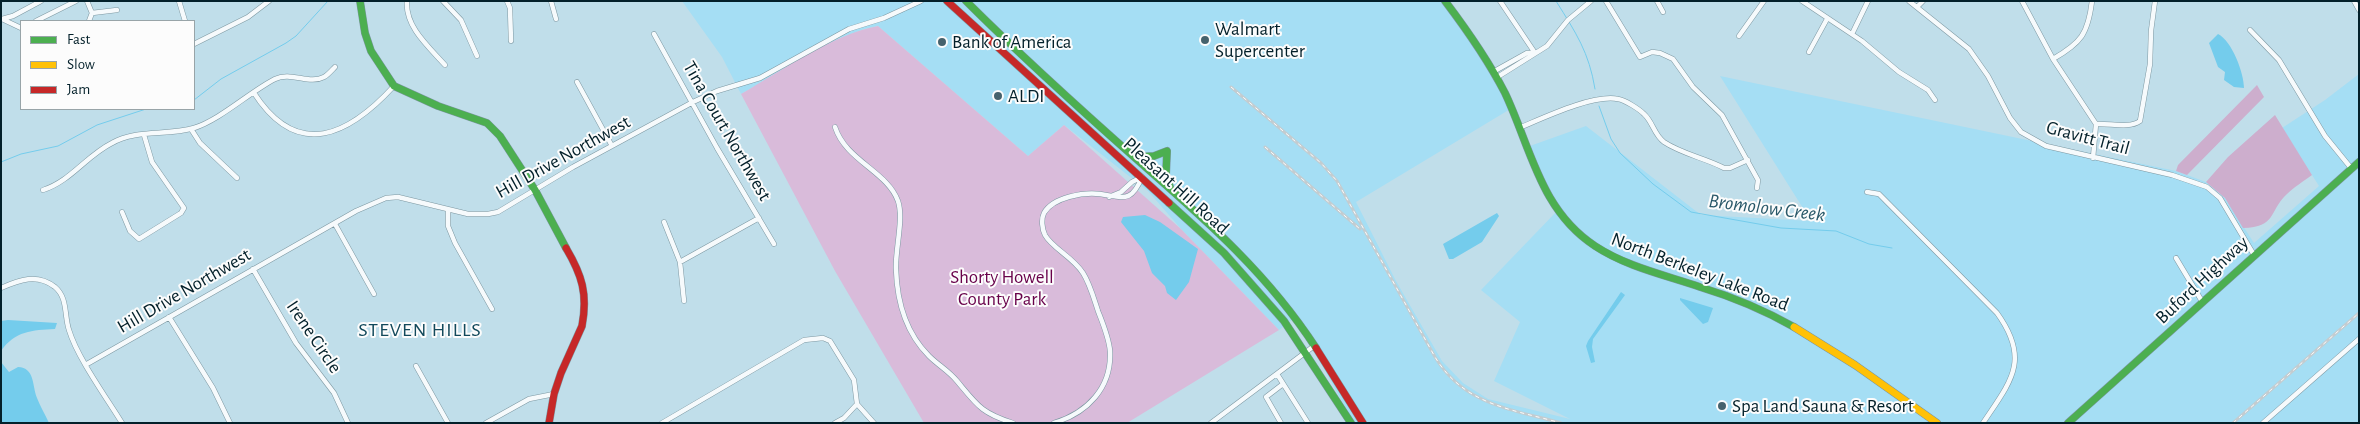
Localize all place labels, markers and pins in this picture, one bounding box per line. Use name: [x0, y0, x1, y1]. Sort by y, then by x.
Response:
place label: Walmart Supercenter: [1215, 18, 1305, 62]
place label: Bank of America: [952, 31, 1072, 53]
marker: Walmart Supercenter: [1199, 34, 1211, 46]
marker: Bank of America: [936, 36, 948, 48]
place label: ALDI: [1008, 85, 1044, 107]
marker: ALDI: [992, 90, 1004, 102]
place label: Spa Land Sauna & Resort: [1732, 395, 1914, 417]
marker: Spa Land Sauna & Resort: [1716, 400, 1728, 412]

